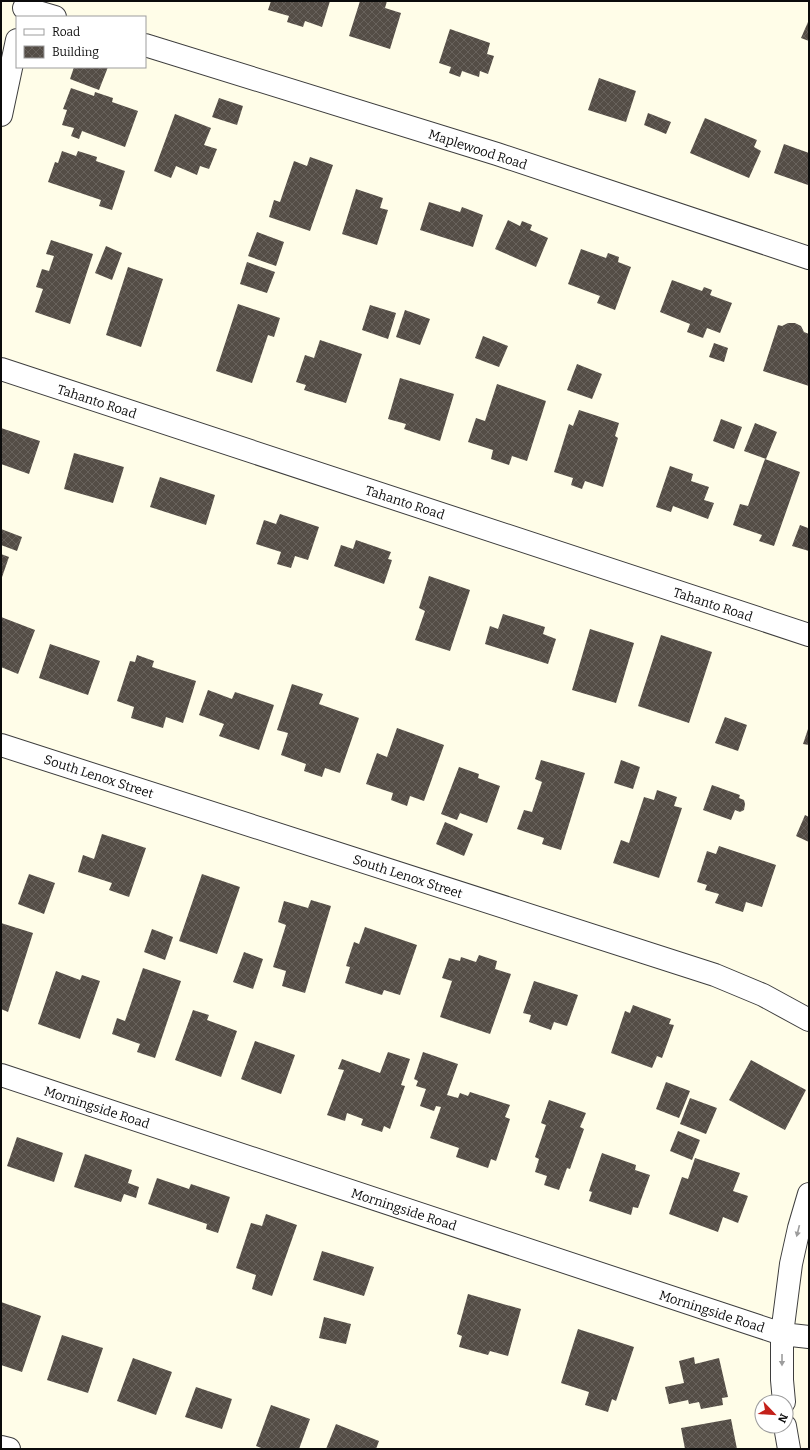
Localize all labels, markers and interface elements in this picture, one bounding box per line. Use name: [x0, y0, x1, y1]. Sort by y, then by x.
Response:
legend: [16, 16, 146, 68]
text: Road: [52, 25, 80, 39]
text: Building: [52, 45, 99, 59]
street label: Maplewood Road: [427, 126, 529, 173]
street label: Tahanto Road: [55, 382, 139, 421]
street label: Tahanto Road: [363, 483, 447, 522]
street label: Tahanto Road: [671, 585, 755, 624]
street label: South Lenox Street: [42, 752, 156, 801]
street label: South Lenox Street: [351, 852, 465, 901]
street label: Morningside Road: [42, 1083, 152, 1132]
street label: Morningside Road: [349, 1185, 459, 1234]
one-way arrow: [795, 1226, 801, 1238]
street label: Morningside Road: [657, 1287, 767, 1336]
one-way arrow: [779, 1354, 785, 1367]
north arrow: [754, 1394, 794, 1434]
text: N: [775, 1411, 790, 1425]

